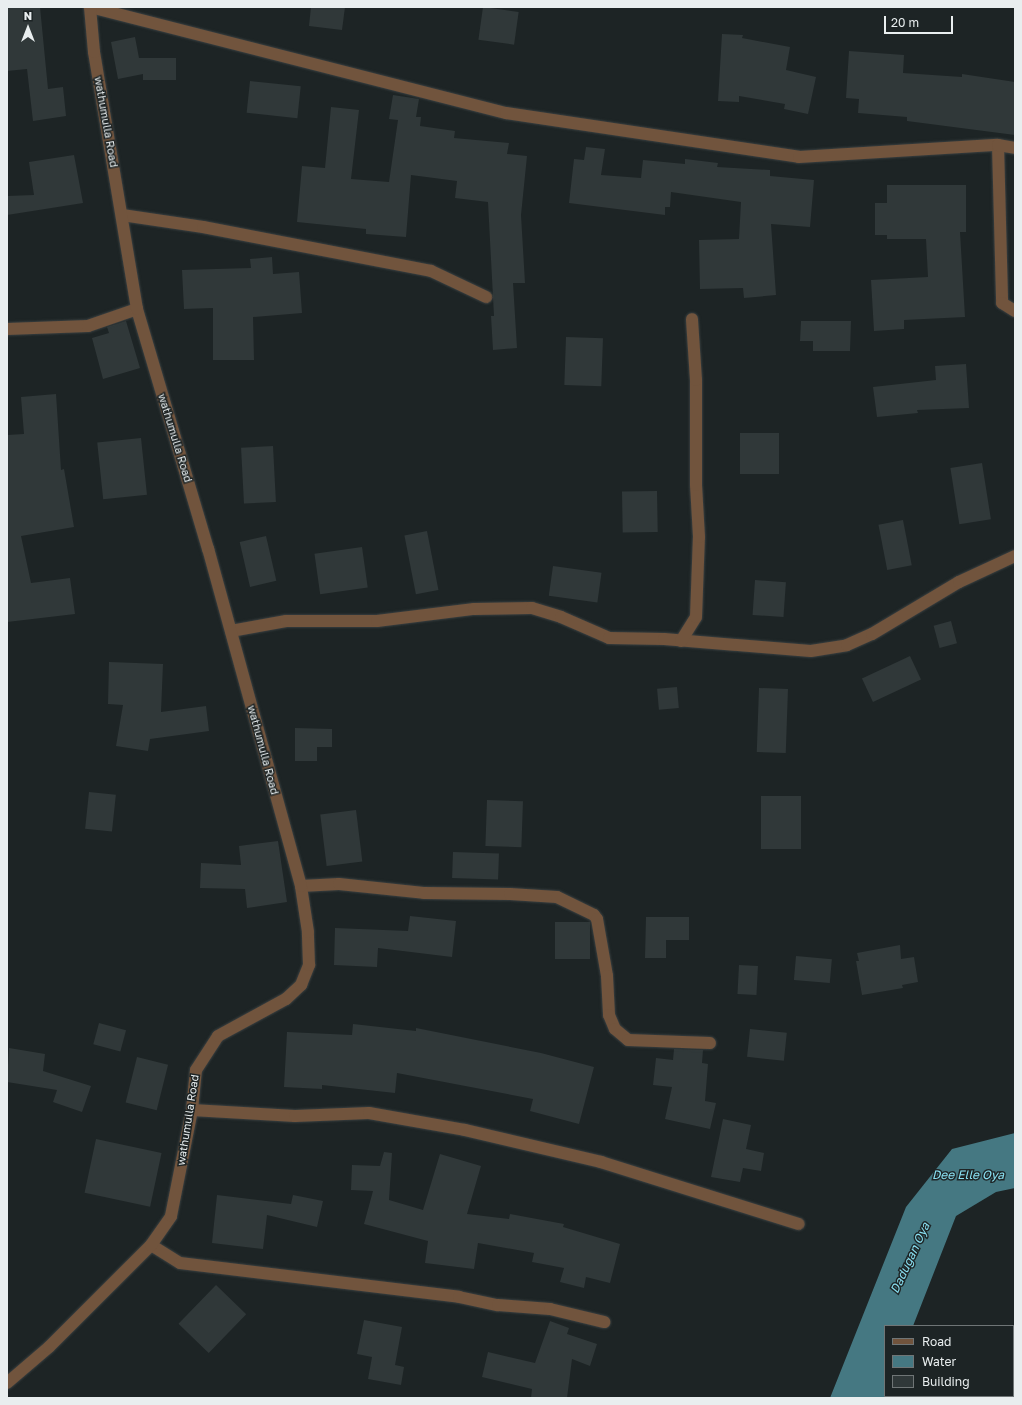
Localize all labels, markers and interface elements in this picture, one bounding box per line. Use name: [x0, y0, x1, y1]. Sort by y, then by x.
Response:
north arrow: [8, 8, 48, 48]
scale bar: [886, 8, 955, 34]
text: N: [24, 9, 32, 22]
text: 20 m: [891, 15, 919, 30]
street label: wathumulla Road: [92, 76, 120, 168]
street label: wathumulla Road: [155, 392, 195, 484]
street label: wathumulla Road: [245, 704, 281, 796]
street label: wathumulla Road: [174, 1074, 202, 1166]
water label: Dee Elle Oya: [932, 1168, 1004, 1182]
water label: Dadugan Oya: [887, 1220, 933, 1296]
legend: [884, 1325, 1014, 1397]
text: Road: [922, 1334, 951, 1349]
text: Water: [922, 1354, 956, 1369]
text: Building: [922, 1374, 970, 1389]

